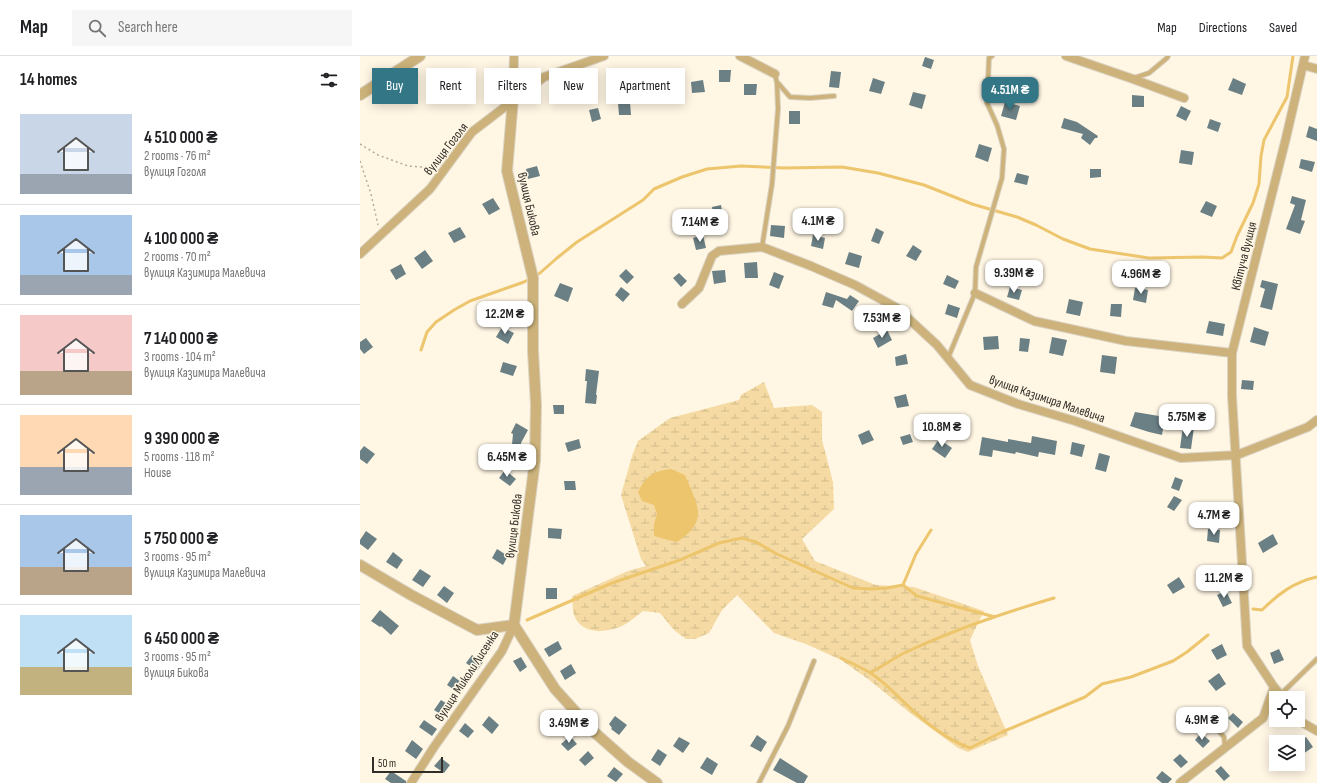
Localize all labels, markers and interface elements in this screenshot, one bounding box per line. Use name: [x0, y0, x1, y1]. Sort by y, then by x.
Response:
search box: [72, 10, 352, 46]
text: Map: [20, 16, 48, 39]
icon: search: [86, 17, 108, 39]
text: Search here: [118, 18, 178, 37]
text: Map: [1157, 19, 1177, 36]
text: Directions: [1199, 19, 1247, 36]
text: Saved: [1269, 19, 1297, 36]
chip: Buy: [372, 68, 418, 104]
chip: Rent: [426, 68, 476, 104]
chip: Filters: [484, 68, 541, 104]
chip: New: [549, 68, 598, 104]
chip: Apartment: [606, 68, 685, 104]
icon: filters: [318, 69, 340, 91]
text: 14 homes: [20, 70, 77, 90]
pin: 4.51M ₴: [973, 77, 1047, 111]
text: 4.51M ₴: [991, 82, 1029, 98]
street label: вулиця Гоголя: [421, 120, 471, 178]
text: 4 510 000 ₴: [144, 128, 218, 148]
icon: home: [52, 130, 100, 178]
text: 2 rooms · 76 m²: [144, 148, 211, 164]
text: вулиця Гоголя: [144, 164, 206, 180]
street label: вулиця Бикова: [514, 171, 544, 237]
pin: 4.1M ₴: [785, 208, 851, 242]
pin: 7.14M ₴: [663, 209, 737, 243]
text: 4.1M ₴: [801, 213, 835, 229]
text: 7.14M ₴: [681, 214, 719, 230]
street label: Квітуча вулиця: [1228, 220, 1260, 292]
text: 4 100 000 ₴: [144, 229, 218, 249]
icon: home: [52, 231, 100, 279]
text: 2 rooms · 70 m²: [144, 249, 211, 265]
pin: 9.39M ₴: [977, 260, 1051, 294]
pin: 4.96M ₴: [1104, 261, 1178, 295]
text: вулиця Казимира Малевича: [144, 265, 266, 281]
text: 9.39M ₴: [994, 265, 1034, 281]
text: 4.96M ₴: [1121, 266, 1161, 282]
pin: 12.2M ₴: [468, 301, 542, 335]
pin: 7.53M ₴: [845, 305, 919, 339]
text: 12.2M ₴: [486, 306, 524, 322]
text: 7.53M ₴: [863, 310, 901, 326]
text: 7 140 000 ₴: [144, 329, 218, 349]
icon: home: [52, 331, 100, 379]
text: 3 rooms · 104 m²: [144, 349, 216, 365]
text: вулиця Казимира Малевича: [144, 365, 266, 381]
street label: вулиця Казимира Малевича: [987, 372, 1107, 426]
pin: 5.75M ₴: [1150, 404, 1224, 438]
text: 5.75M ₴: [1168, 409, 1206, 425]
pin: 10.8M ₴: [905, 414, 979, 448]
text: 10.8M ₴: [923, 419, 961, 435]
text: 9 390 000 ₴: [144, 429, 219, 449]
icon: home: [52, 431, 100, 479]
pin: 6.45M ₴: [470, 444, 544, 478]
text: 5 rooms · 118 m²: [144, 449, 215, 465]
text: 6.45M ₴: [487, 449, 527, 465]
text: House: [144, 465, 171, 481]
street label: вулиця Бикова: [502, 493, 526, 559]
pin: 4.7M ₴: [1181, 502, 1247, 536]
text: 4.7M ₴: [1197, 507, 1231, 523]
text: 5 750 000 ₴: [144, 529, 218, 549]
icon: home: [52, 531, 100, 579]
text: 3 rooms · 95 m²: [144, 549, 211, 565]
text: вулиця Казимира Малевича: [144, 565, 266, 581]
pin: 11.2M ₴: [1187, 565, 1261, 599]
text: 11.2M ₴: [1205, 570, 1243, 586]
street label: вулиця Миколи Лисенка: [432, 628, 502, 724]
text: 6 450 000 ₴: [144, 629, 219, 649]
icon: home: [52, 631, 100, 679]
text: 3 rooms · 95 m²: [144, 649, 211, 665]
text: вулиця Бикова: [144, 665, 209, 681]
map controls: [1269, 691, 1305, 771]
button: locate: [1269, 691, 1305, 727]
pin: 4.9M ₴: [1169, 707, 1235, 741]
pin: 3.49M ₴: [532, 710, 606, 744]
text: 4.9M ₴: [1185, 712, 1219, 728]
text: 3.49M ₴: [549, 715, 589, 731]
button: layers: [1269, 735, 1305, 771]
scale bar: [372, 755, 443, 774]
text: 50 m: [378, 757, 396, 770]

